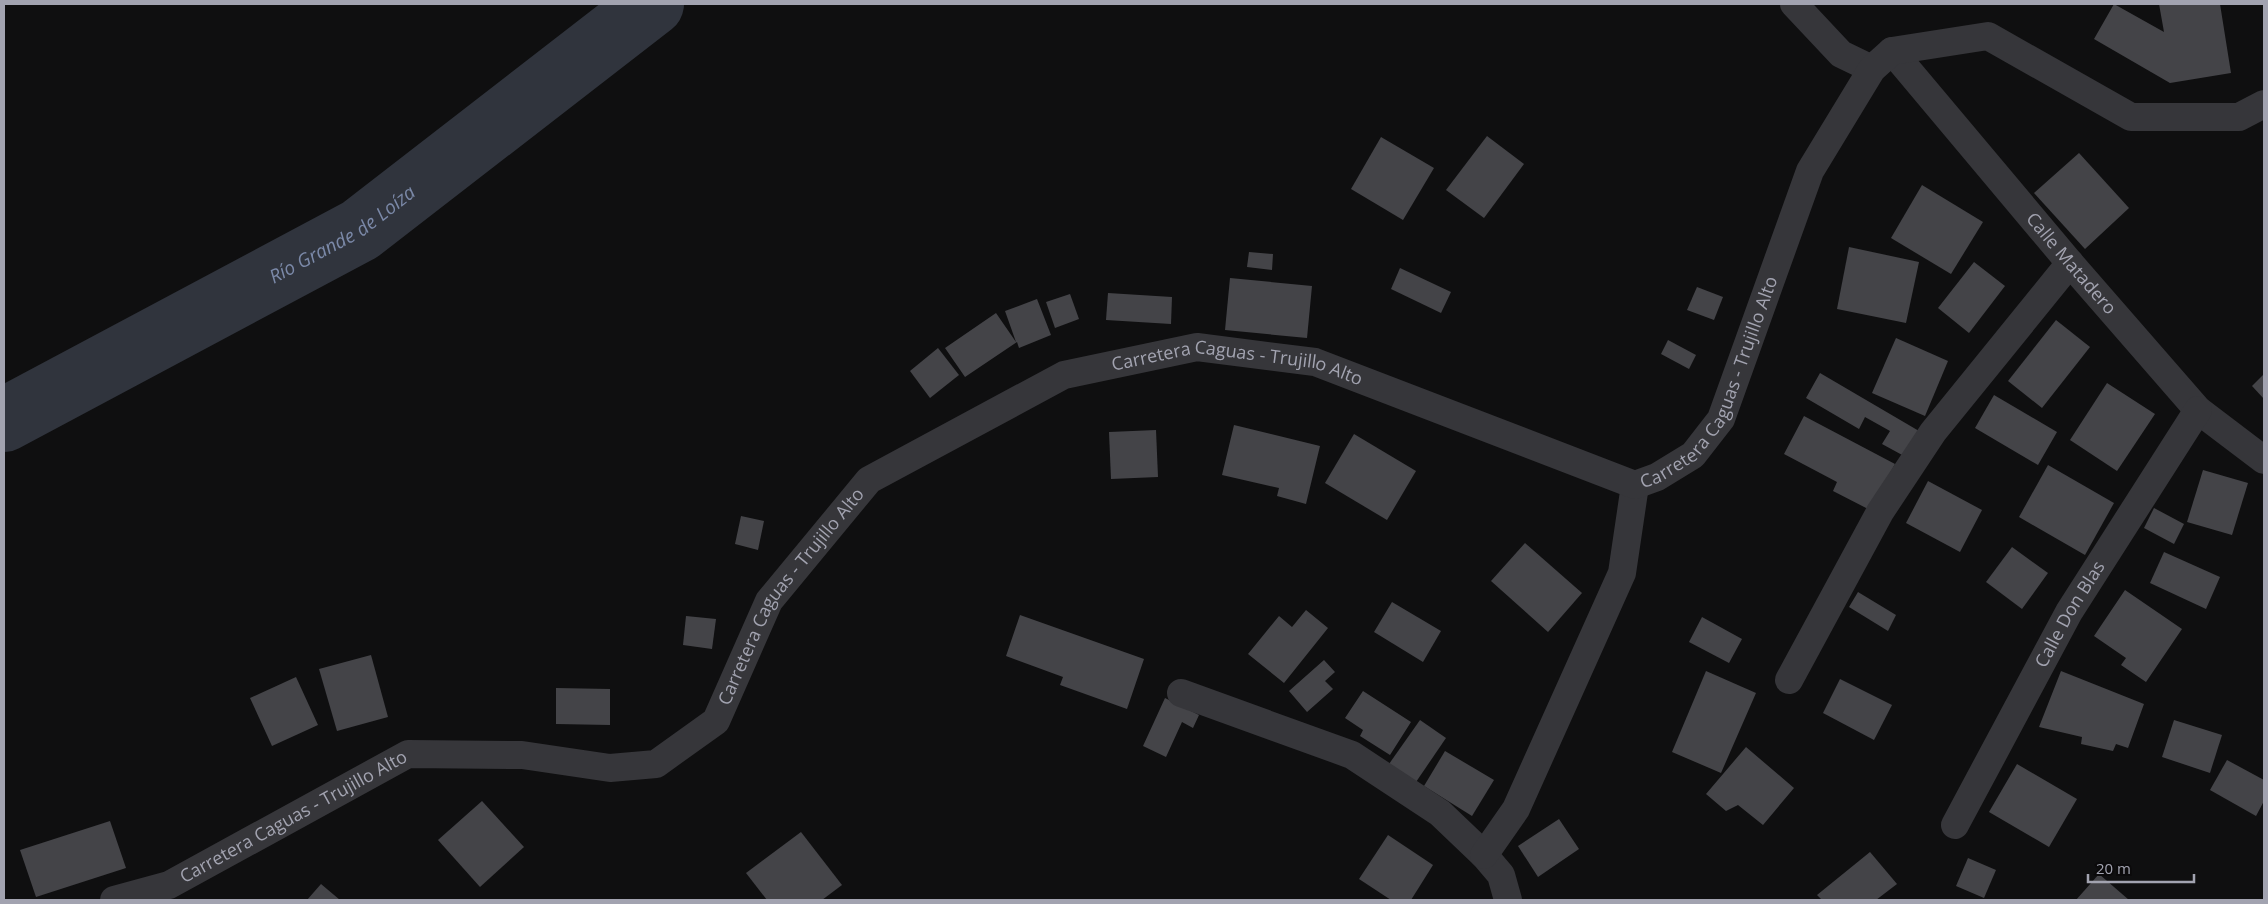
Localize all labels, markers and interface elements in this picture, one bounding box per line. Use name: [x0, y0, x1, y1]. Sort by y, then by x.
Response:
water label: Río Grande de Loíza: [264, 179, 421, 289]
street label: Calle Matadero: [2021, 207, 2122, 319]
street label: Carretera Caguas - Trujillo Alto: [1636, 273, 1782, 493]
street label: Carretera Caguas - Trujillo Alto: [1109, 334, 1366, 390]
street label: Carretera Caguas - Trujillo Alto: [712, 482, 869, 709]
street label: Calle Don Blas: [2029, 556, 2110, 671]
street label: Carretera Caguas - Trujillo Alto: [175, 744, 411, 888]
scale bar: [2088, 852, 2194, 884]
text: 20 m: [2096, 858, 2131, 878]

